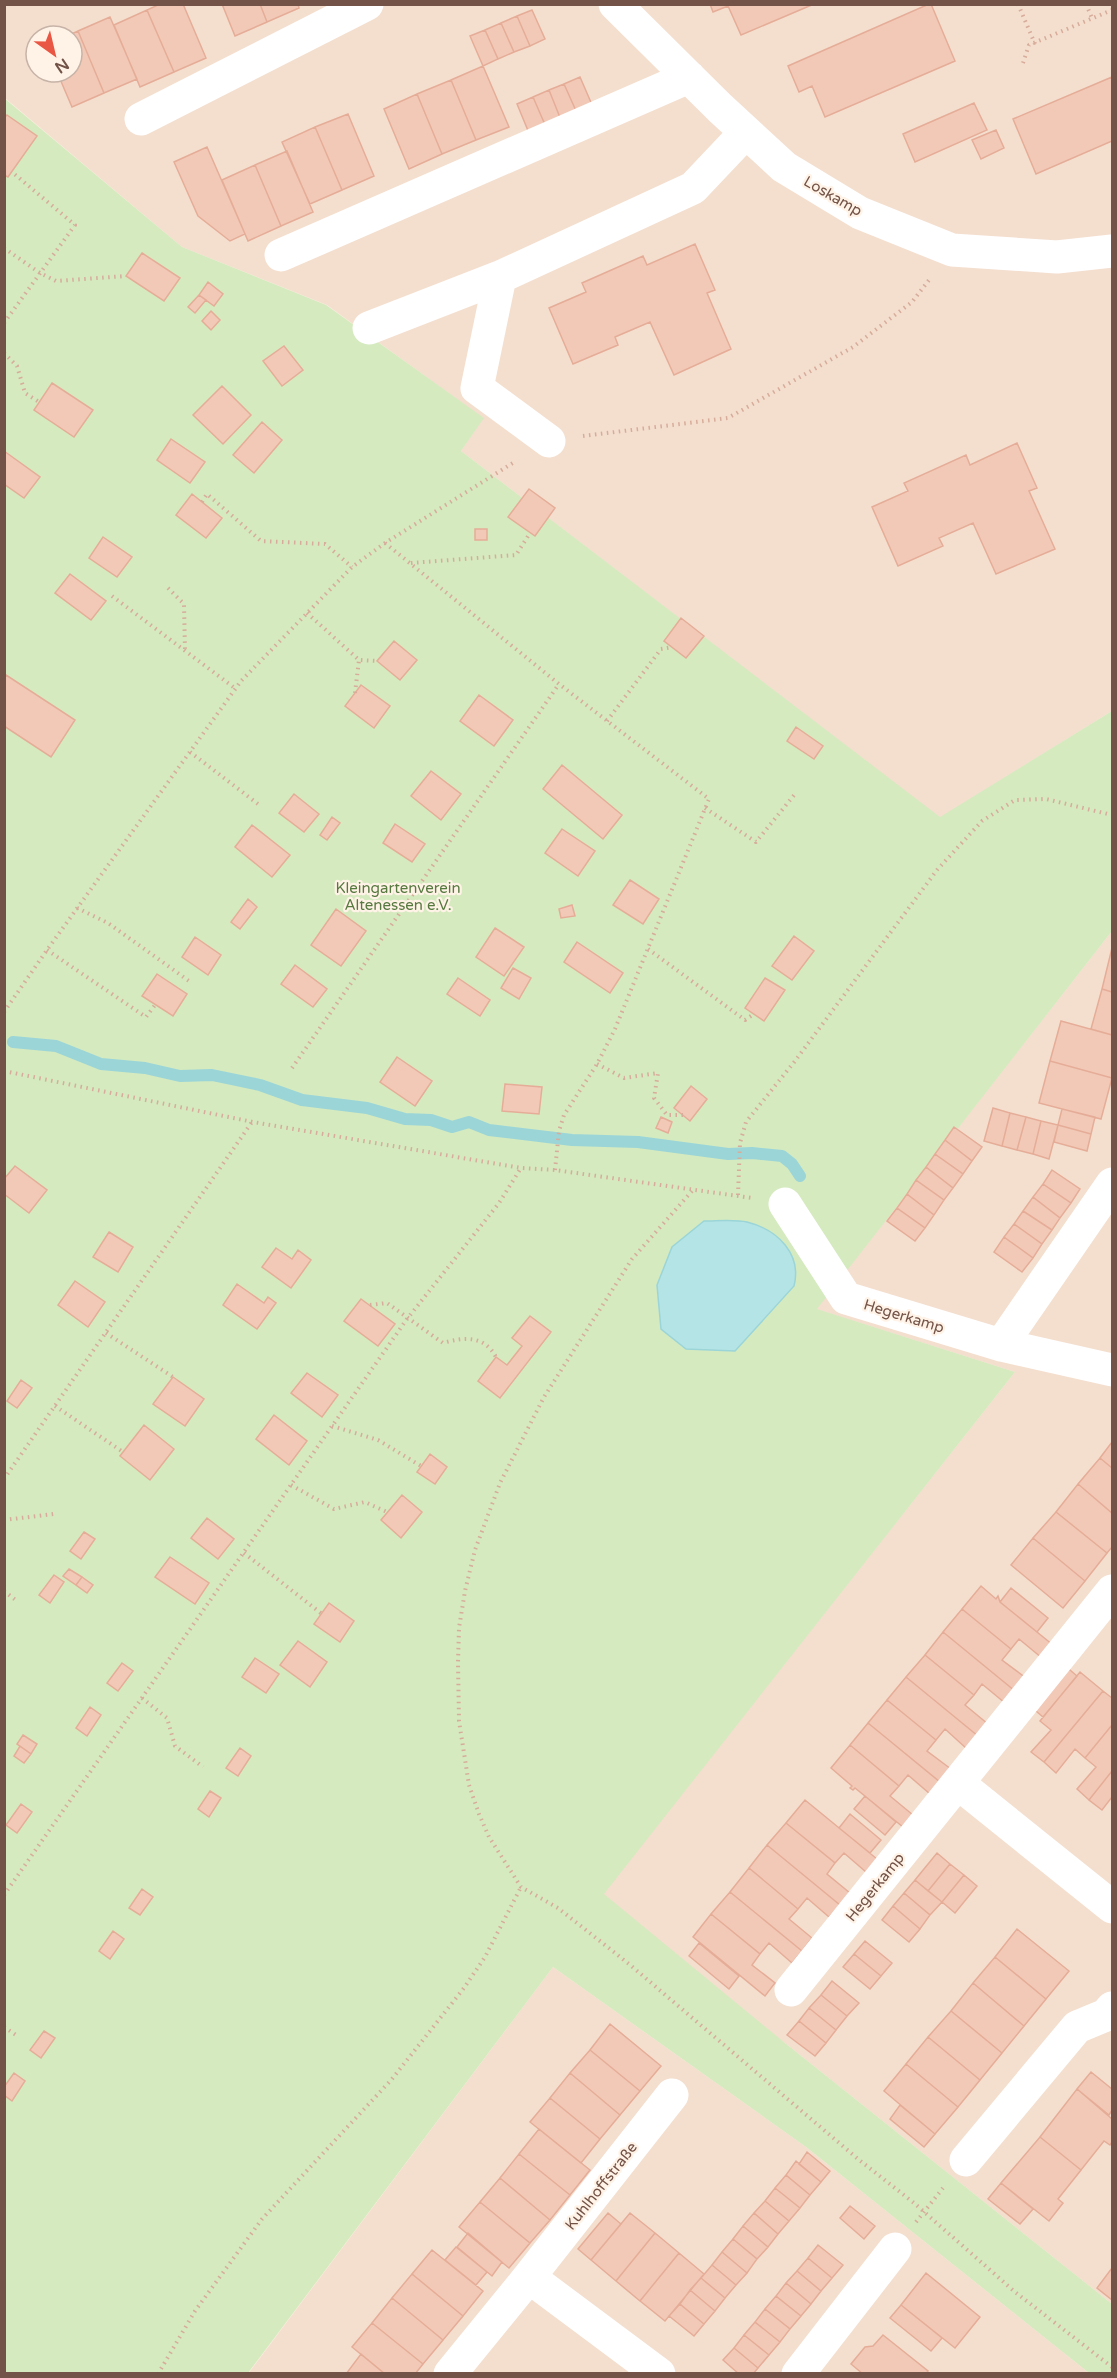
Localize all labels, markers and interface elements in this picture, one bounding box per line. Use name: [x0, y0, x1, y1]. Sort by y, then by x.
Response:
north arrow: [24, 24, 84, 84]
text: N: [51, 54, 73, 77]
street label: Loskamp: [801, 172, 865, 220]
park label: Kleingartenverein Altenessen e.V.: [335, 879, 461, 914]
street label: Hegerkamp: [862, 1295, 946, 1337]
street label: Hegerkamp: [842, 1849, 908, 1925]
street label: Kuhlhoffstraße: [561, 2138, 641, 2234]

